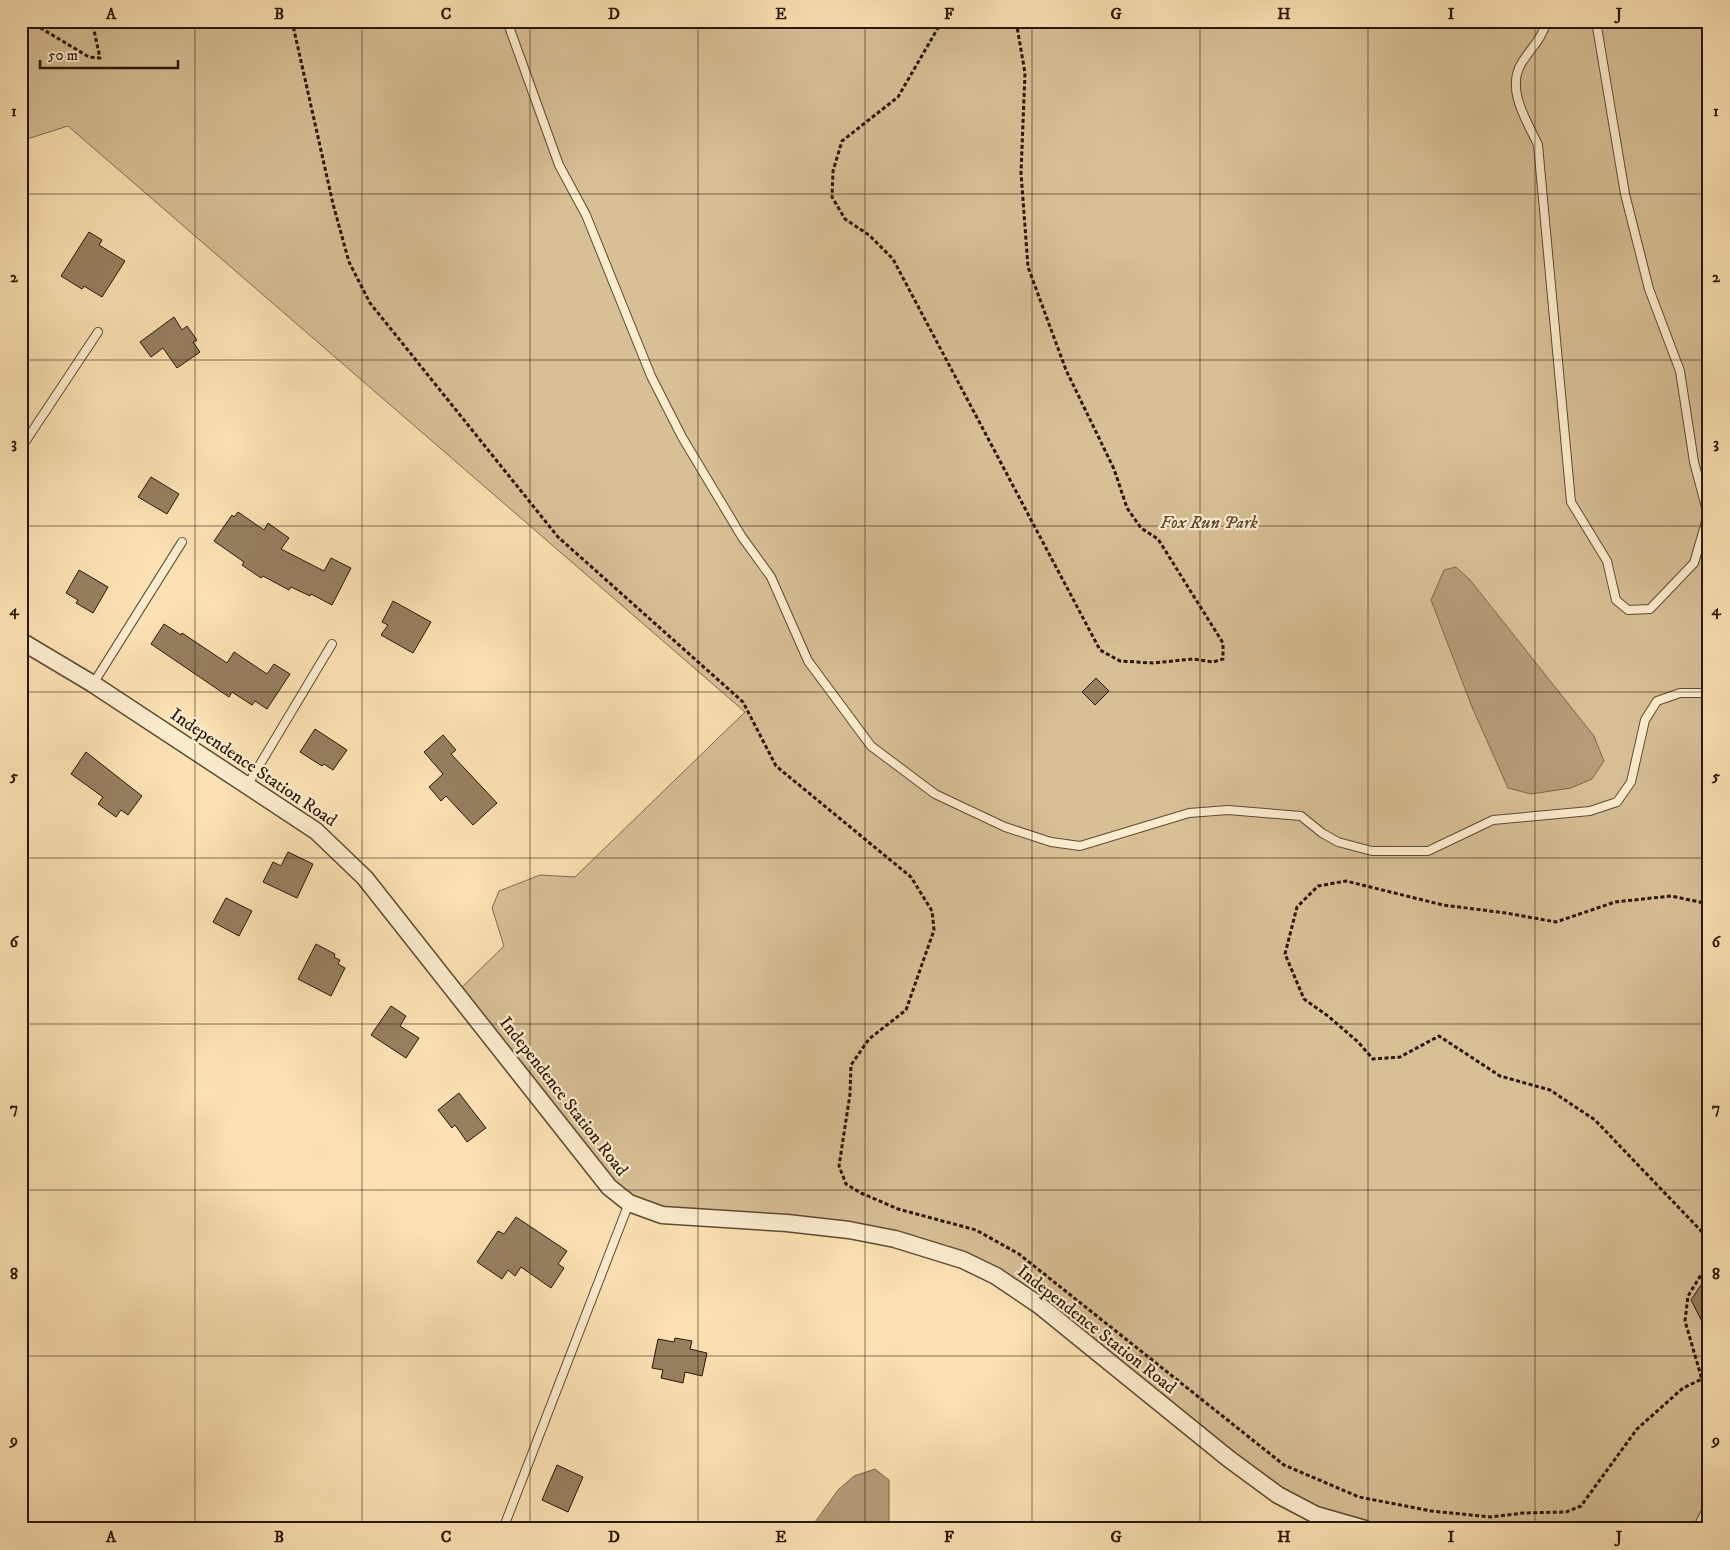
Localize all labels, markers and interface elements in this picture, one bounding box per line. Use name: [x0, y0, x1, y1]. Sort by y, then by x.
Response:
text: A: [105, 4, 117, 24]
text: B: [274, 4, 284, 24]
text: C: [441, 4, 451, 24]
text: D: [608, 4, 620, 24]
text: E: [775, 4, 787, 24]
text: F: [944, 4, 954, 24]
text: G: [1110, 4, 1122, 24]
text: H: [1277, 4, 1291, 24]
text: I: [1448, 4, 1455, 24]
text: J: [1614, 4, 1623, 24]
scale bar: [40, 38, 178, 70]
text: 50 m: [48, 46, 78, 65]
text: 1: [11, 101, 17, 121]
text: 1: [1713, 101, 1719, 121]
text: 2: [10, 267, 19, 287]
text: 2: [1712, 267, 1721, 287]
text: 3: [11, 433, 17, 453]
text: 3: [1713, 433, 1719, 453]
park label: Fox Run Park: [1160, 512, 1258, 534]
text: 4: [8, 600, 19, 620]
text: 4: [1710, 600, 1721, 620]
street label: Independence Station Road: [166, 704, 341, 832]
text: 5: [9, 766, 18, 786]
text: 5: [1711, 766, 1720, 786]
text: 6: [10, 932, 20, 952]
text: 6: [1712, 932, 1722, 952]
street label: Independence Station Road: [494, 1012, 632, 1181]
text: 7: [10, 1098, 18, 1118]
text: 7: [1712, 1098, 1720, 1118]
street label: Independence Station Road: [1012, 1261, 1181, 1399]
text: 8: [10, 1264, 18, 1284]
text: 8: [1712, 1264, 1720, 1284]
text: 9: [9, 1430, 18, 1450]
text: 9: [1711, 1430, 1720, 1450]
text: A: [105, 1527, 117, 1547]
text: B: [274, 1527, 284, 1547]
text: C: [441, 1527, 451, 1547]
text: D: [608, 1527, 620, 1547]
text: E: [775, 1527, 787, 1547]
text: F: [944, 1527, 954, 1547]
text: G: [1110, 1527, 1122, 1547]
text: H: [1277, 1527, 1291, 1547]
text: I: [1448, 1527, 1455, 1547]
text: J: [1614, 1527, 1623, 1547]

